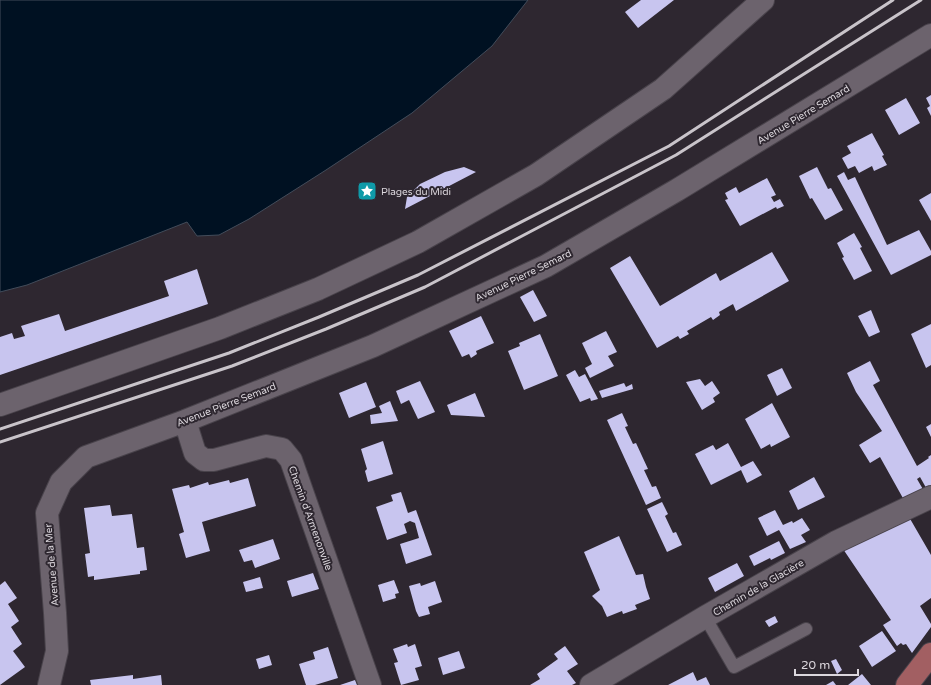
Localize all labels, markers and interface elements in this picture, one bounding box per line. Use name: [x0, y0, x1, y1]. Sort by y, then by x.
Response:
street label: Avenue Pierre Semard: [755, 83, 852, 147]
place icon: Plages du Midi: [356, 180, 378, 202]
place label: Plages du Midi: [381, 186, 451, 198]
street label: Avenue Pierre Semard: [473, 247, 574, 304]
street label: Avenue Pierre Semard: [175, 380, 278, 429]
street label: Chemin d'Armenonville: [286, 464, 335, 573]
street label: Avenue de la Mer: [42, 523, 62, 607]
street label: Chemin de la Glacière: [711, 557, 806, 619]
scale bar: [795, 651, 858, 677]
text: 20 m: [801, 658, 830, 672]

